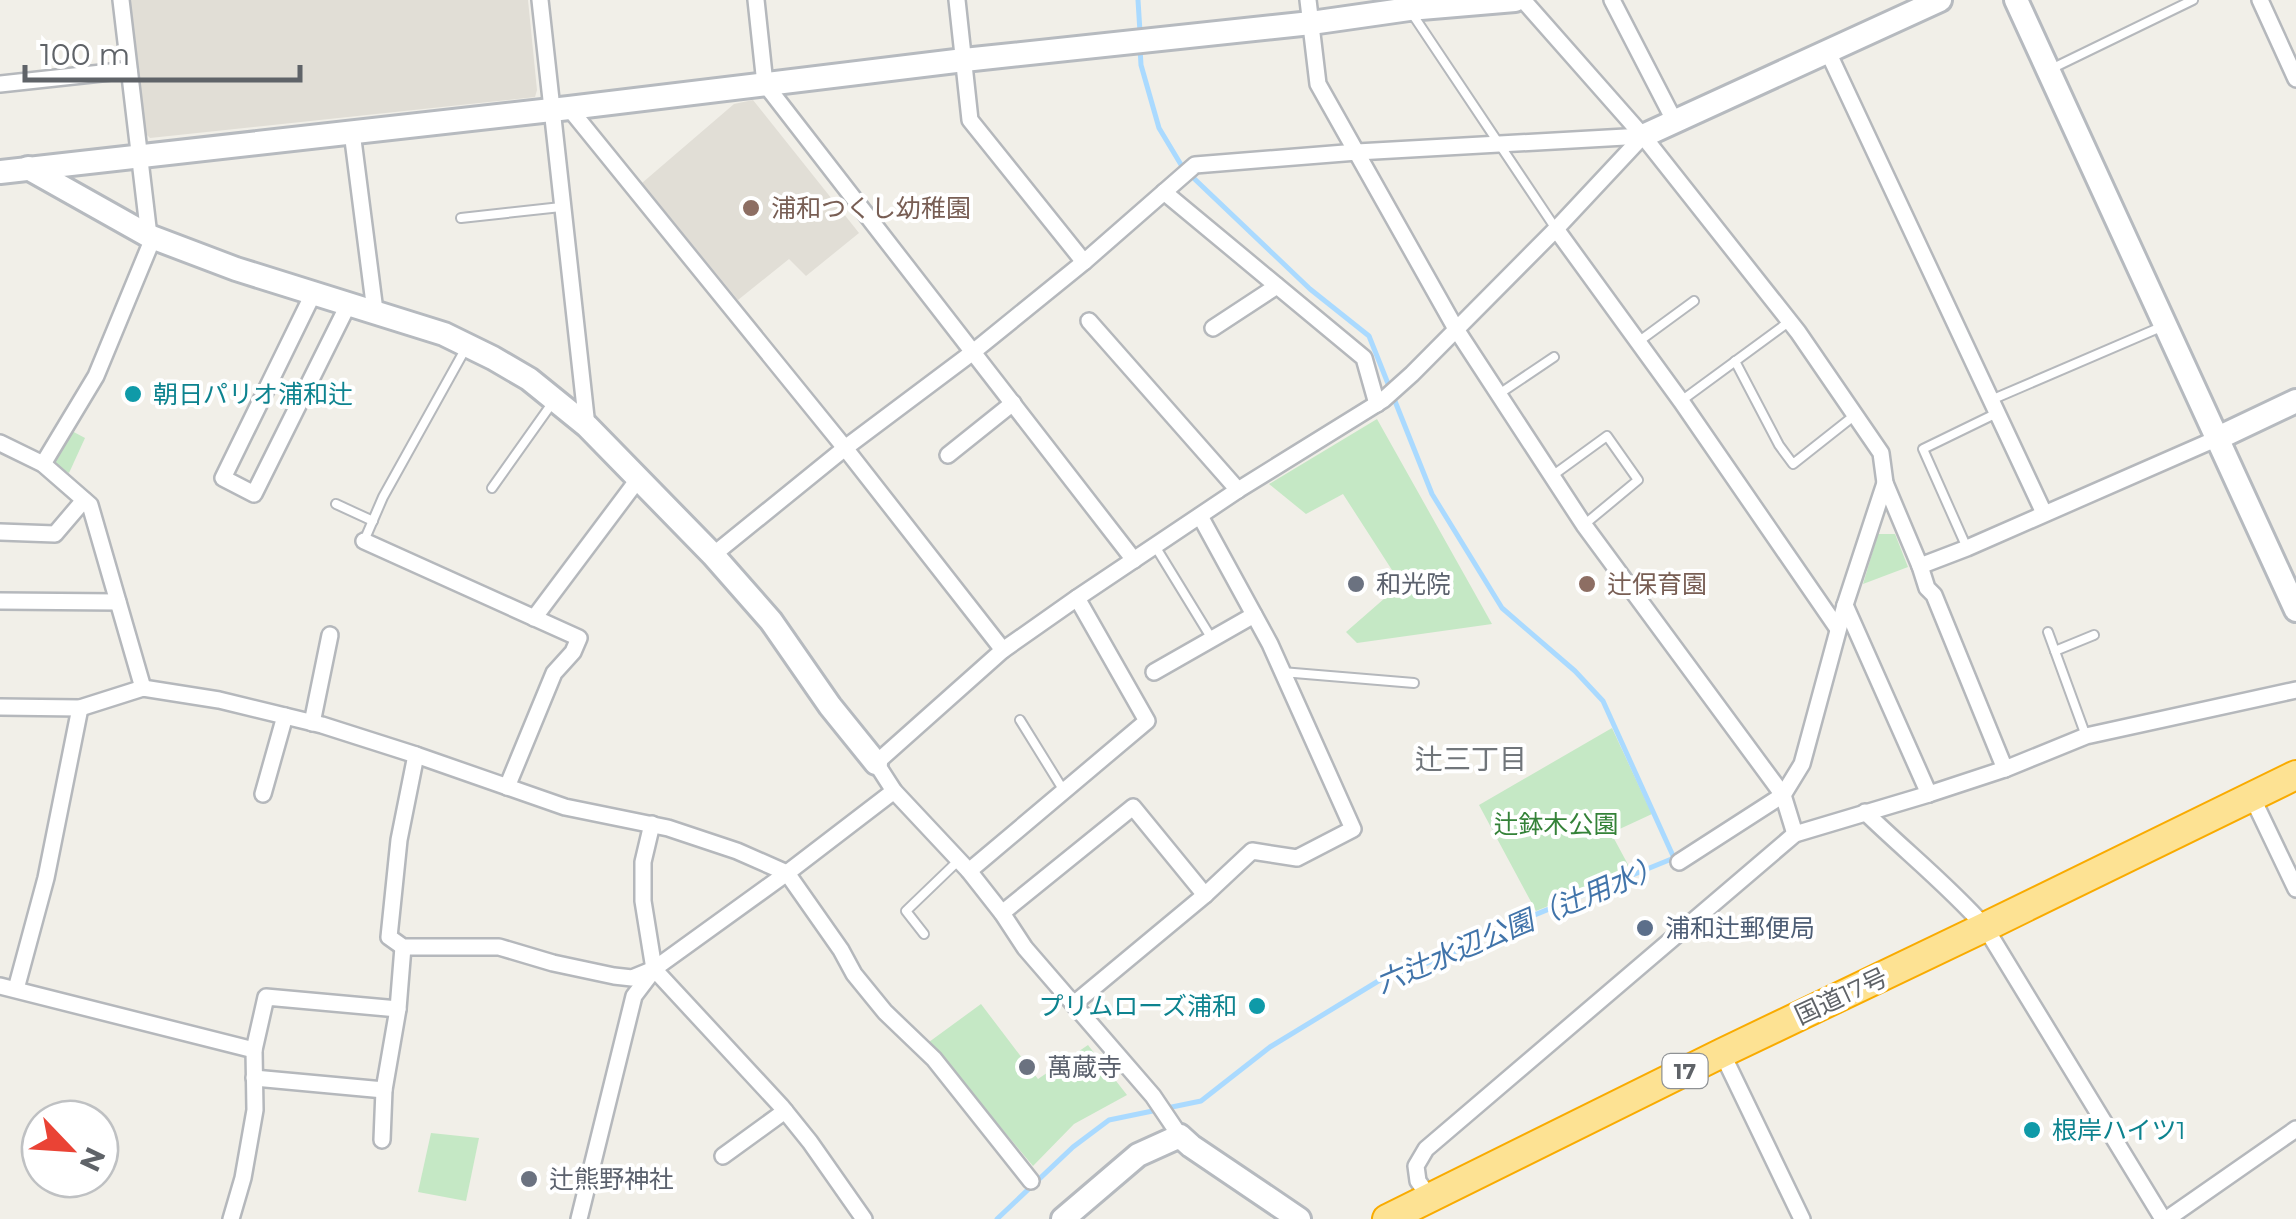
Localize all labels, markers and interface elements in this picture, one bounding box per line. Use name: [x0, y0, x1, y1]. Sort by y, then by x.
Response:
scale bar: [25, 20, 300, 82]
text: 100 m: [40, 36, 130, 73]
place label: 浦和つくし幼稚園: [771, 193, 971, 223]
marker: 浦和つくし幼稚園: [740, 197, 762, 219]
place label: 朝日パリオ浦和辻: [153, 379, 353, 409]
marker: 朝日パリオ浦和辻: [122, 383, 144, 405]
place label: 和光院: [1376, 569, 1451, 599]
place label: 辻保育園: [1607, 569, 1707, 599]
marker: 和光院: [1345, 573, 1367, 595]
marker: 辻保育園: [1576, 573, 1598, 595]
district label: 辻三丁目: [1415, 742, 1527, 776]
park label: 辻鉢木公園: [1493, 809, 1619, 839]
water label: 六辻水辺公園（辻用水）: [1371, 848, 1667, 1000]
place label: 浦和辻郵便局: [1665, 913, 1815, 943]
marker: 浦和辻郵便局: [1634, 917, 1656, 939]
street label: 国道17号: [1790, 962, 1892, 1030]
place label: プリムローズ浦和: [1038, 991, 1237, 1021]
marker: プリムローズ浦和: [1246, 995, 1268, 1017]
place label: 萬蔵寺: [1047, 1052, 1122, 1082]
road number: 17: [1662, 1054, 1708, 1088]
marker: 萬蔵寺: [1016, 1056, 1038, 1078]
north arrow: [20, 1099, 120, 1199]
place label: 根岸ハイツ1: [2052, 1115, 2186, 1145]
marker: 根岸ハイツ1: [2021, 1119, 2043, 1141]
text: N: [72, 1142, 113, 1177]
place label: 辻熊野神社: [549, 1164, 674, 1194]
marker: 辻熊野神社: [518, 1168, 540, 1190]

